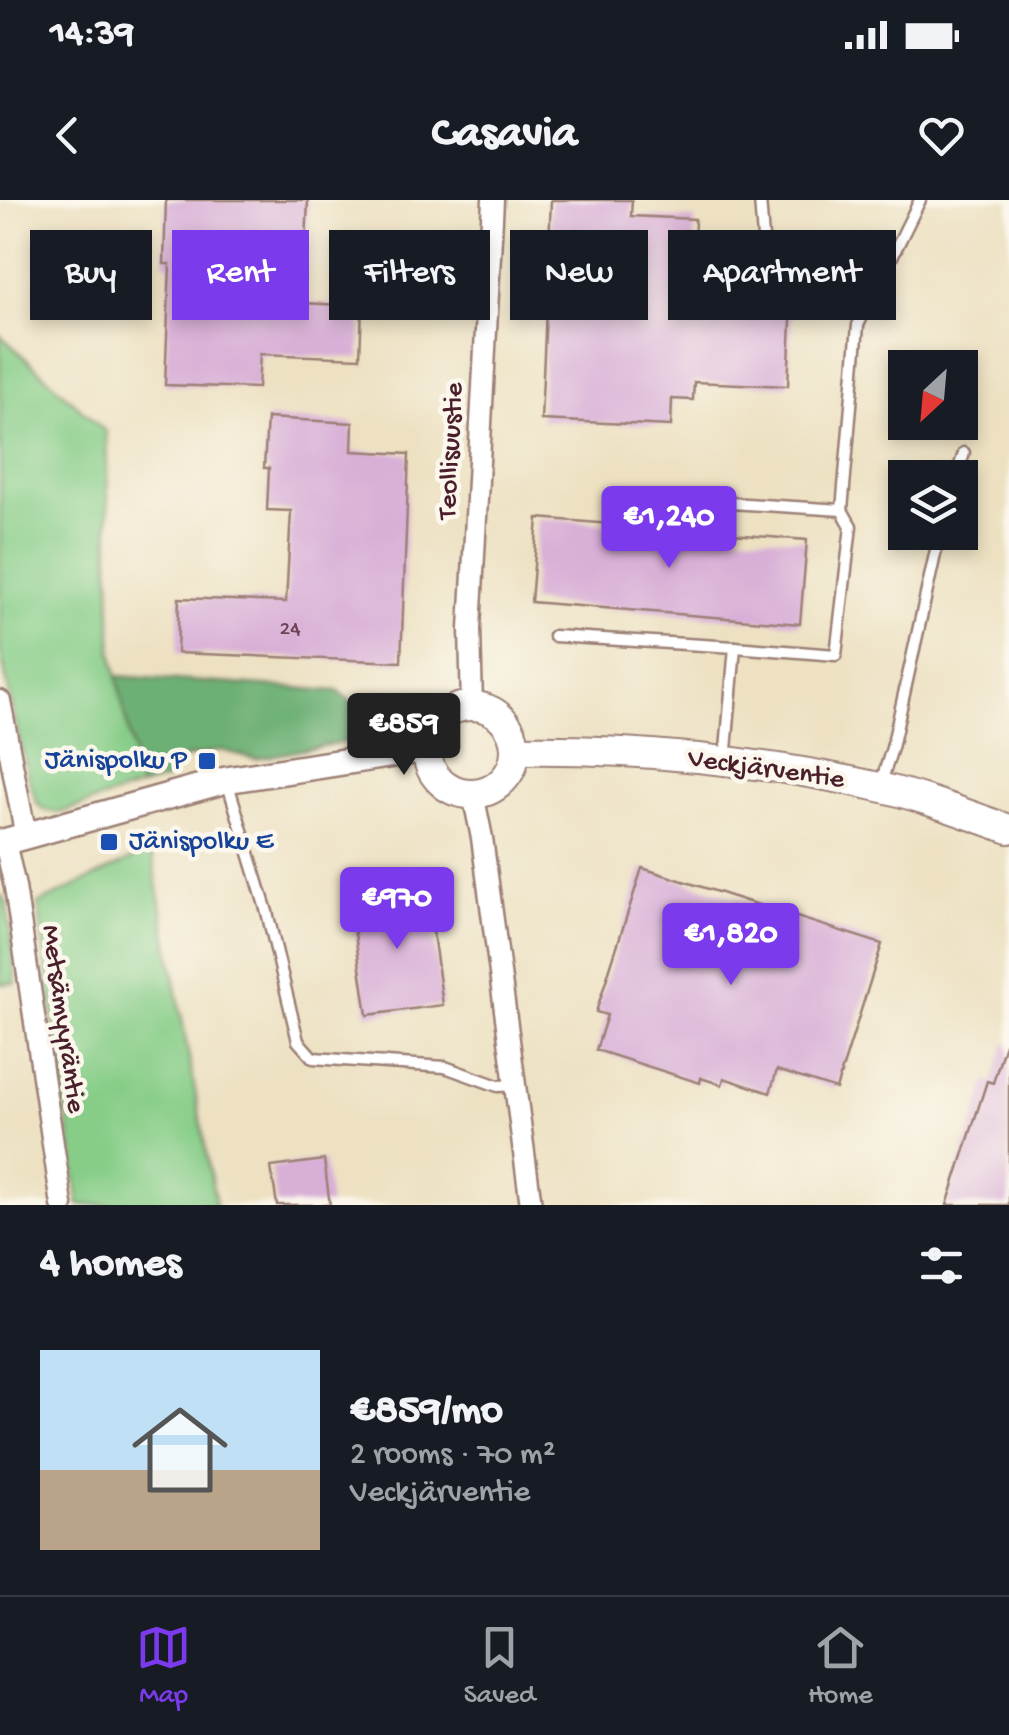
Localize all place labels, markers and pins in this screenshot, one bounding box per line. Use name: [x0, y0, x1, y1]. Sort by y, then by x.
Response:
pin: €1,240: [588, 486, 750, 571]
pin: €859: [345, 693, 463, 778]
place label: Jänispolku P: [45, 745, 188, 778]
marker: Jänispolku P: [196, 750, 218, 772]
place label: Jänispolku E: [129, 826, 275, 859]
marker: Jänispolku E: [98, 831, 120, 853]
pin: €970: [338, 867, 456, 952]
pin: €1,820: [650, 903, 812, 988]

